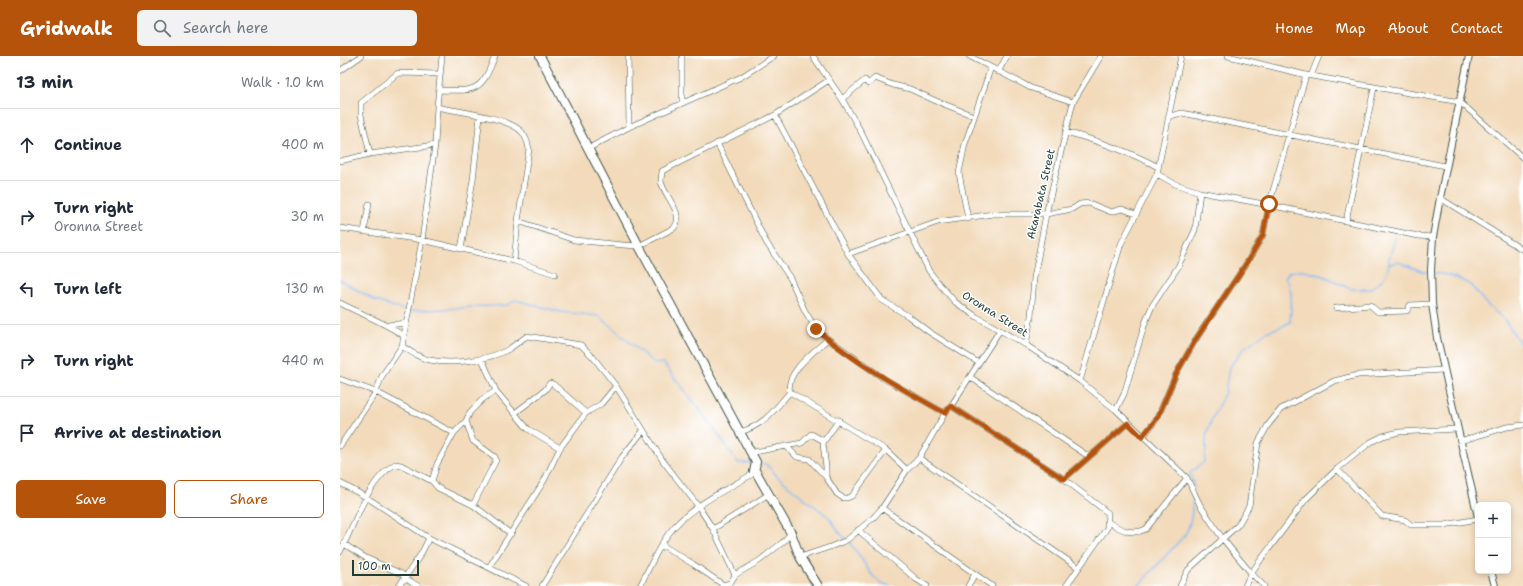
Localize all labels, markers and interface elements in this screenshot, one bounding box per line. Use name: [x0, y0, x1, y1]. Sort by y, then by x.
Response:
search box: [137, 10, 417, 46]
text: Gridwalk: [20, 16, 113, 41]
icon: search: [151, 17, 173, 39]
text: Search here: [183, 18, 269, 38]
text: Home: [1275, 19, 1314, 37]
text: Map: [1336, 19, 1366, 37]
text: About: [1388, 19, 1429, 37]
text: Contact: [1451, 19, 1503, 37]
text: 13 min: [16, 71, 73, 93]
text: Walk · 1.0 km: [241, 74, 324, 91]
icon: ahead: [16, 134, 38, 156]
text: Continue: [54, 135, 122, 155]
text: 400 m: [281, 136, 324, 153]
street label: Akarabata Street: [1023, 147, 1059, 241]
route start: [1260, 195, 1278, 213]
text: Turn right: [54, 198, 134, 218]
icon: right: [16, 206, 38, 228]
text: 30 m: [290, 208, 324, 225]
text: Oronna Street: [54, 218, 143, 235]
icon: left: [16, 278, 38, 300]
text: Turn left: [54, 279, 122, 299]
text: 130 m: [286, 280, 324, 297]
street label: Oronna Street: [959, 288, 1031, 340]
route end: [807, 320, 825, 338]
icon: right: [16, 350, 38, 372]
text: Turn right: [54, 351, 134, 371]
text: 440 m: [282, 352, 324, 369]
icon: arrive: [16, 422, 38, 444]
text: Arrive at destination: [54, 423, 222, 443]
button: Save: [16, 480, 166, 518]
button: Share: [174, 480, 324, 518]
map controls: [1475, 502, 1511, 574]
button: +: [1475, 502, 1511, 538]
button: −: [1475, 538, 1511, 574]
scale bar: [352, 558, 419, 577]
text: 100 m: [358, 559, 391, 574]

